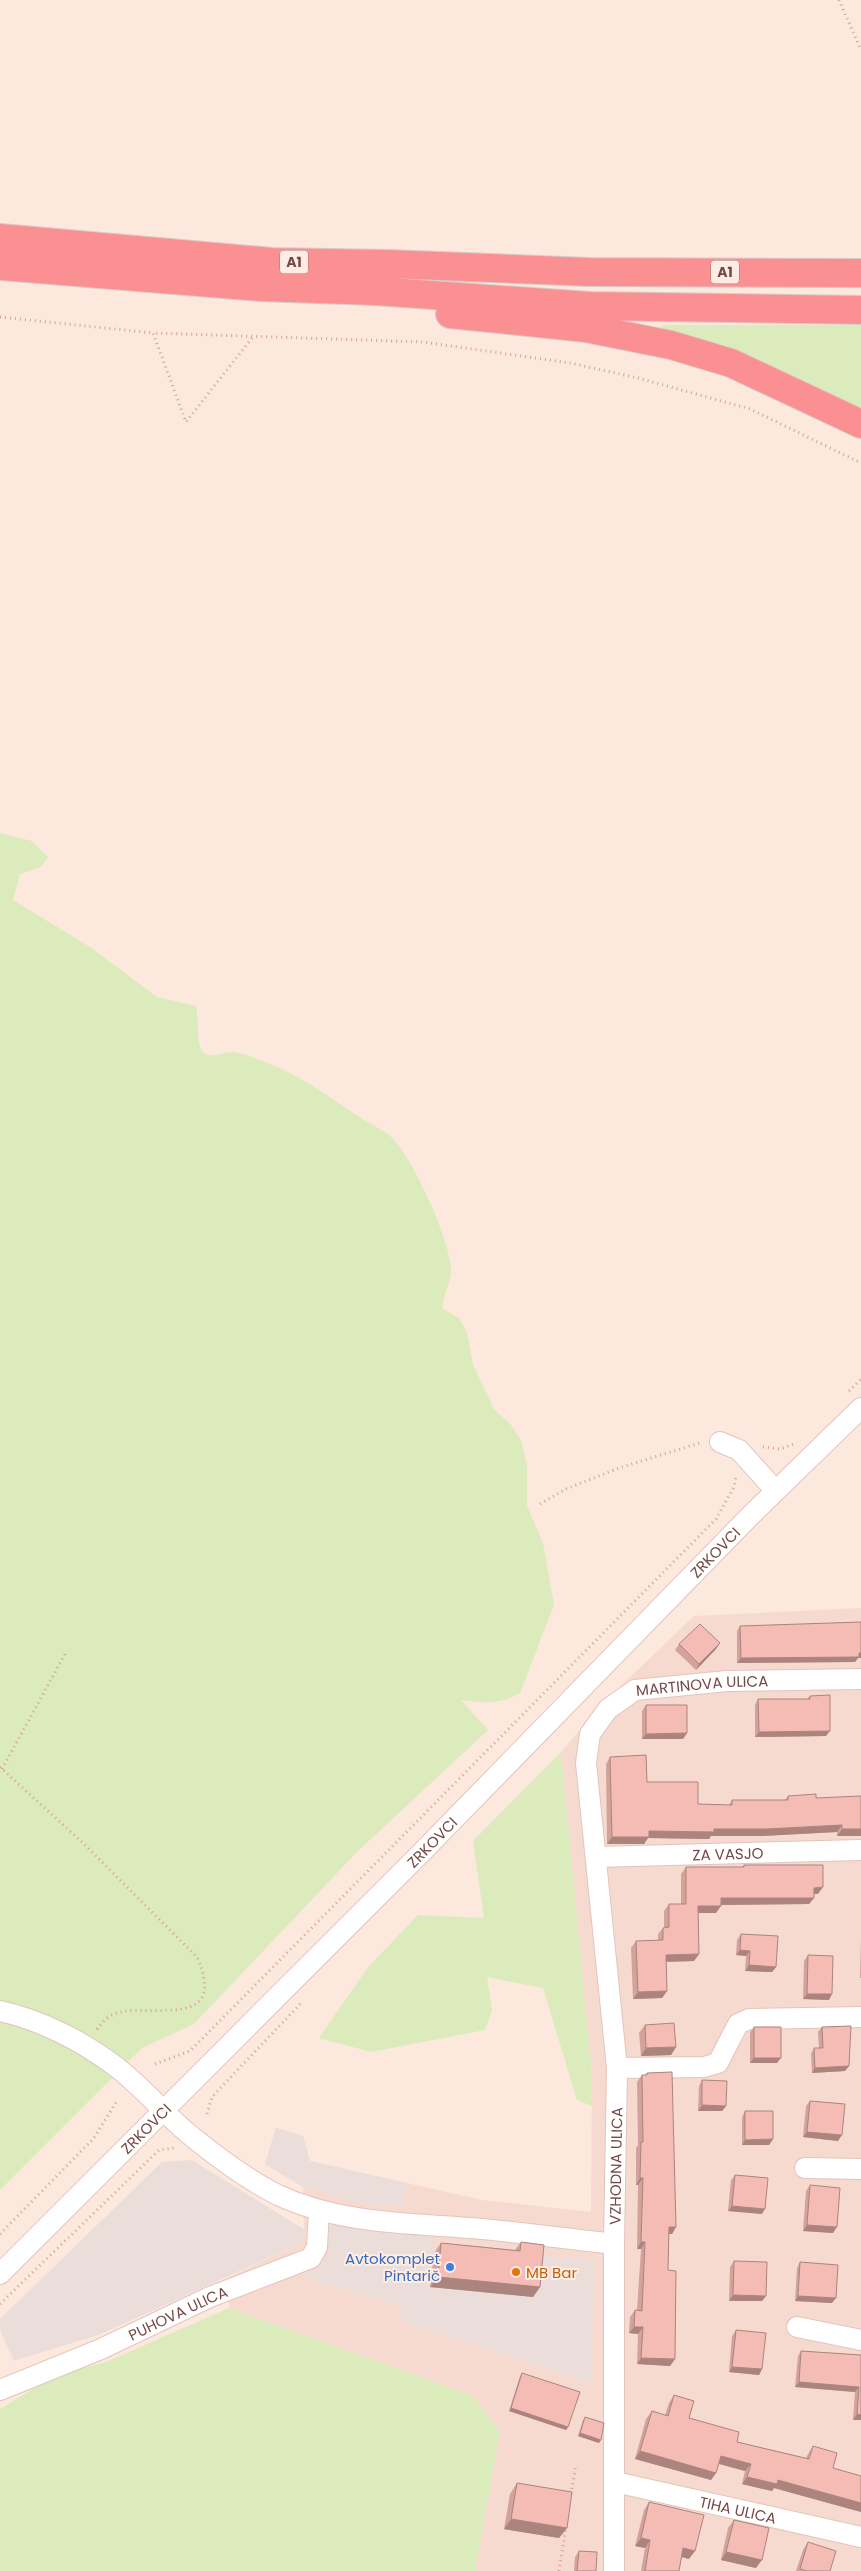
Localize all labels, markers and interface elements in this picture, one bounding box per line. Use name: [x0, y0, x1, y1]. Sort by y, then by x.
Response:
road number: A1: [280, 250, 308, 274]
road number: A1: [711, 260, 739, 284]
street label: ZRKOVCI: [685, 1522, 745, 1582]
street label: MARTINOVA ULICA: [635, 1670, 768, 1700]
street label: ZRKOVCI: [402, 1812, 462, 1872]
street label: ZA VASJO: [692, 1842, 764, 1865]
street label: ZRKOVCI: [116, 2098, 176, 2158]
street label: VZHODNA ULICA: [604, 2107, 627, 2225]
place label: Avtokomplet Pintarič: [345, 2248, 440, 2286]
marker: Avtokomplet Pintarič: [444, 2261, 456, 2273]
place label: MB Bar: [526, 2262, 577, 2283]
marker: MB Bar: [510, 2266, 522, 2278]
street label: PUHOVA ULICA: [125, 2281, 230, 2345]
street label: TIHA ULICA: [697, 2491, 779, 2528]

